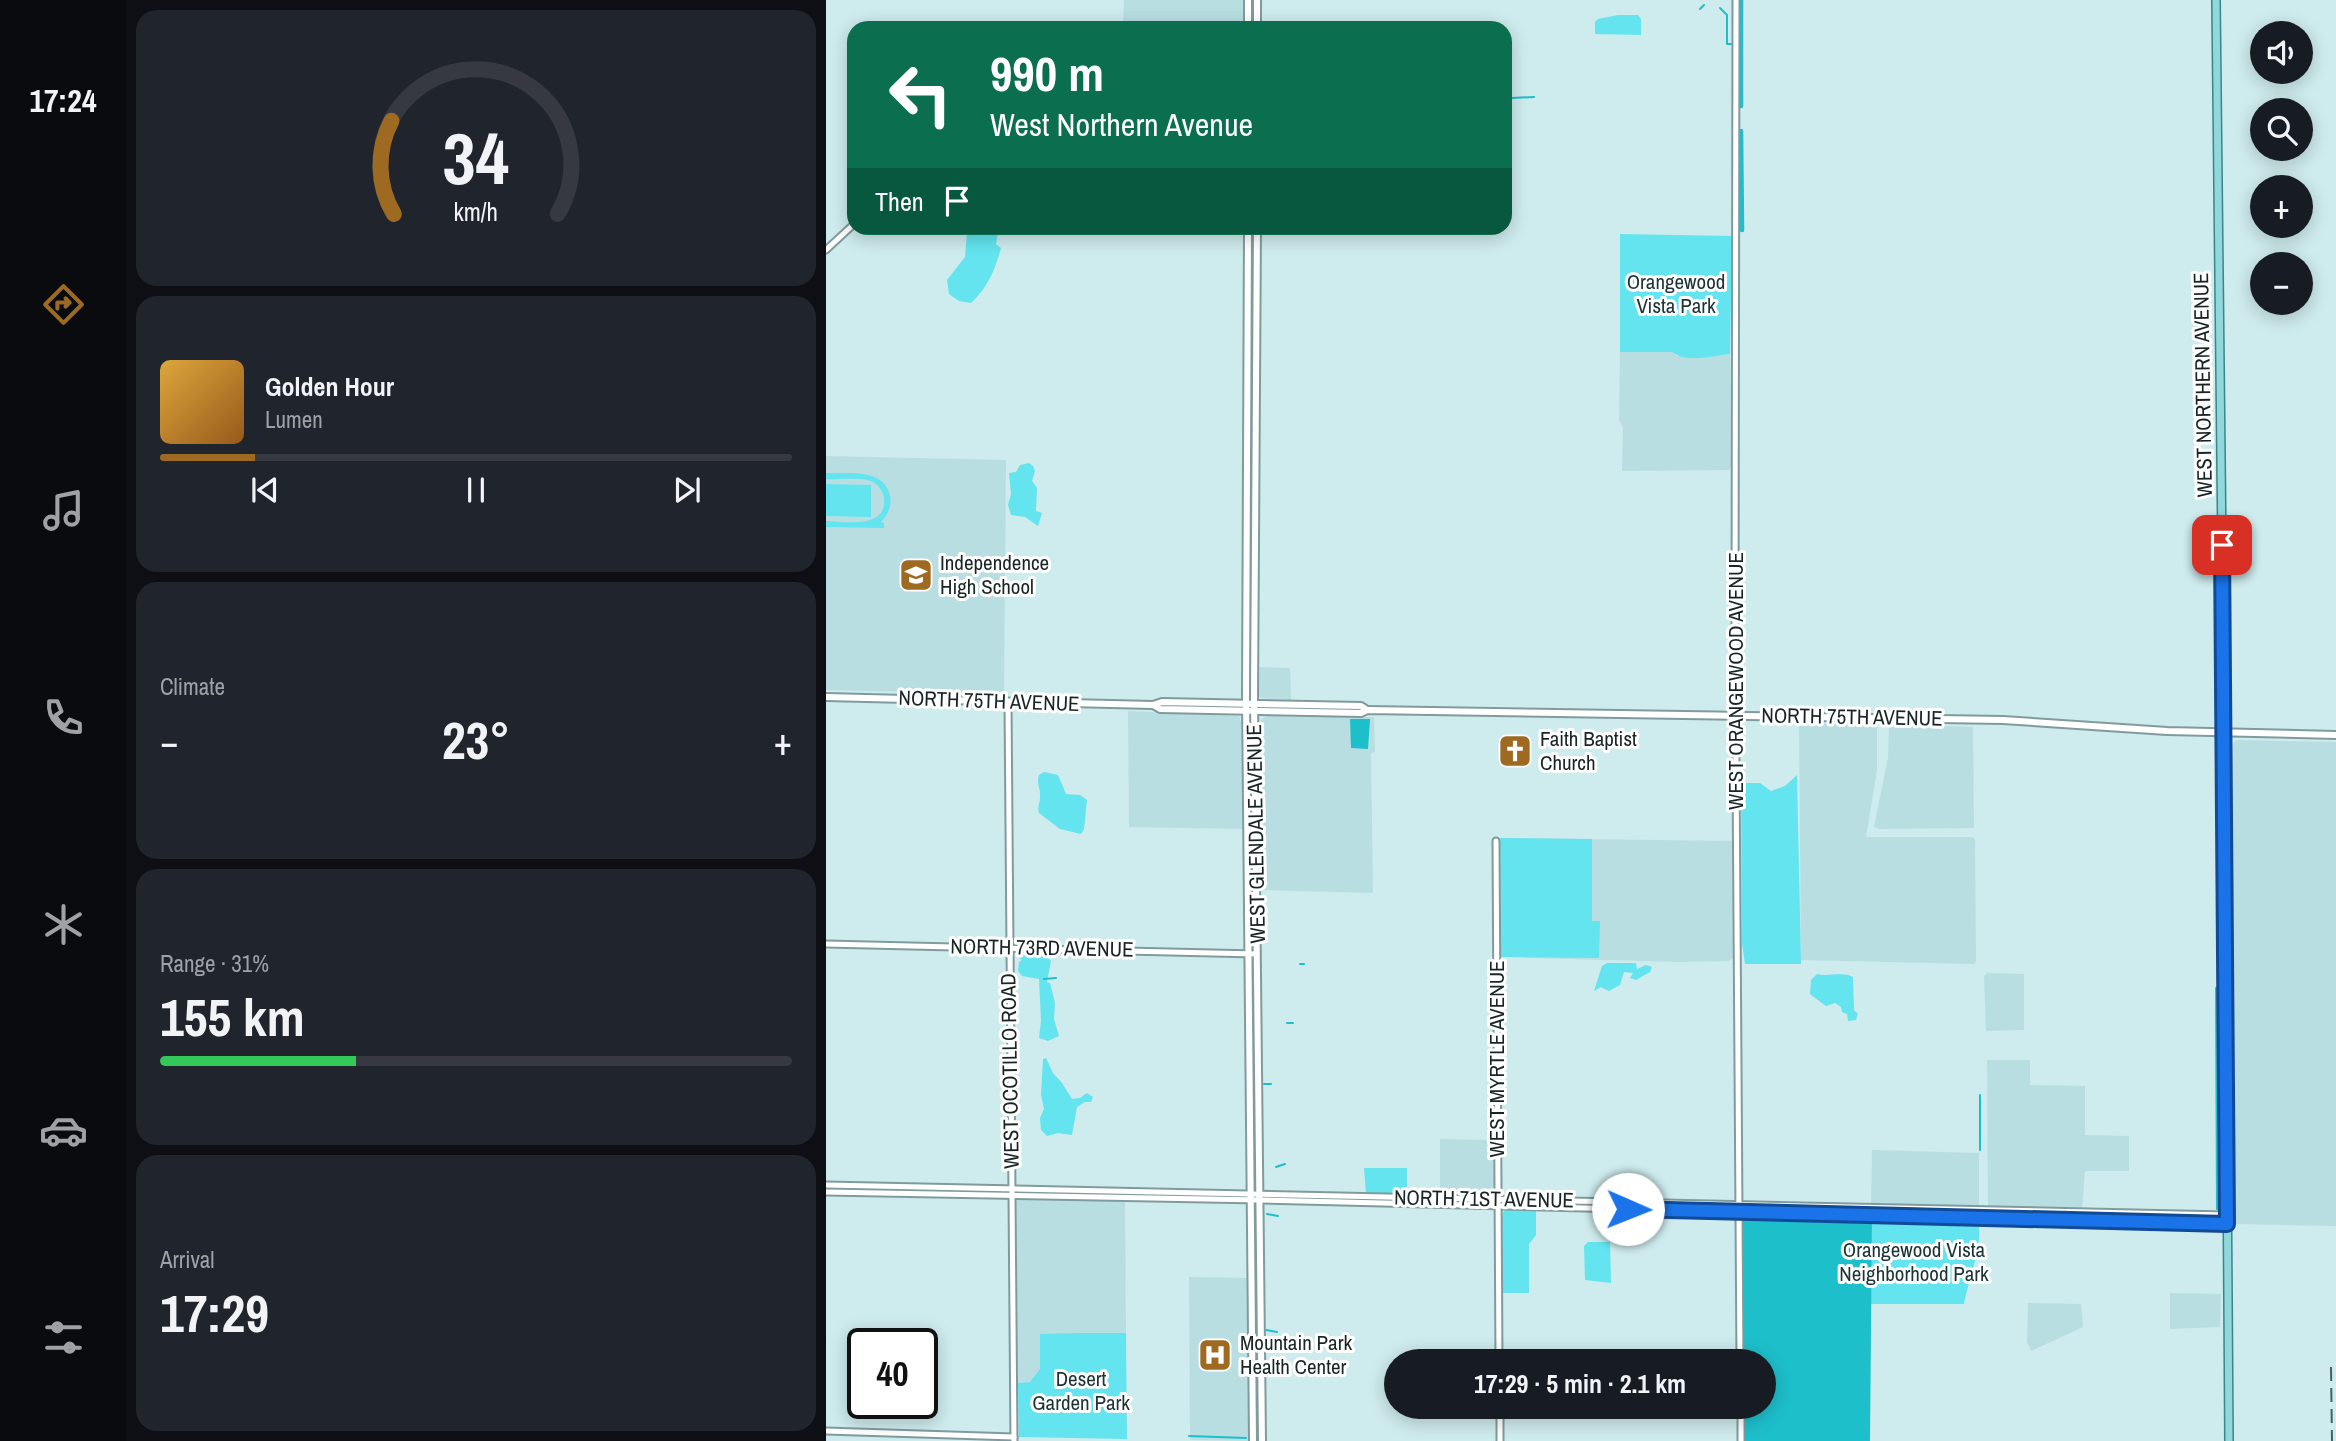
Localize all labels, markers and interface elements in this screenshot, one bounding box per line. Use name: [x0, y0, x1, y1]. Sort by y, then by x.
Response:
map controls: [2250, 21, 2313, 315]
button: sound: [2250, 21, 2313, 84]
text: 990 m: [990, 40, 1104, 106]
icon: left: [875, 49, 966, 140]
text: 17:24: [29, 79, 97, 122]
button: search: [2250, 98, 2313, 161]
text: West Northern Avenue: [990, 103, 1253, 146]
text: 34: [443, 109, 509, 207]
button: +: [2250, 175, 2313, 238]
icon: arrive: [938, 182, 976, 220]
text: Then: [875, 184, 924, 219]
text: km/h: [454, 195, 498, 229]
button: −: [2250, 252, 2313, 315]
park label: Orangewood Vista Park: [1627, 267, 1725, 320]
street label: WEST NORTHERN AVENUE: [2186, 272, 2219, 498]
icon: directions: [39, 280, 88, 329]
text: Golden Hour: [265, 369, 394, 404]
text: Lumen: [265, 404, 323, 435]
icon: previous: [246, 471, 284, 509]
icon: pause: [457, 471, 495, 509]
icon: next: [668, 471, 706, 509]
icon: music: [39, 486, 88, 535]
pin: [2192, 515, 2252, 575]
icon: arrive: [2203, 526, 2241, 564]
place label: Independence High School: [940, 548, 1049, 601]
street label: WEST ORANGEWOOD AVENUE: [1721, 552, 1750, 810]
school or university icon: Independence High School: [897, 556, 935, 594]
text: Climate: [160, 671, 225, 702]
street label: NORTH 75TH AVENUE: [898, 683, 1080, 718]
icon: phone: [39, 693, 88, 742]
street label: NORTH 75TH AVENUE: [1761, 700, 1943, 733]
text: 23°: [442, 705, 510, 775]
text: −: [160, 716, 178, 767]
text: +: [774, 716, 792, 767]
street label: WEST GLENDALE AVENUE: [1239, 724, 1272, 944]
place label: Faith Baptist Church: [1540, 724, 1637, 777]
church icon: Faith Baptist Church: [1496, 732, 1534, 770]
icon: climate: [39, 900, 88, 949]
street label: NORTH 73RD AVENUE: [950, 931, 1134, 964]
text: Range · 31%: [160, 948, 269, 979]
street label: WEST MYRTLE AVENUE: [1482, 960, 1511, 1158]
street label: WEST OCOTILLO ROAD: [993, 973, 1026, 1169]
text: 155 km: [160, 982, 305, 1052]
icon: car: [39, 1106, 88, 1155]
position arrow: [1591, 1172, 1665, 1246]
street label: NORTH 71ST AVENUE: [1394, 1182, 1574, 1215]
park label: Orangewood Vista Neighborhood Park: [1839, 1235, 1989, 1288]
text: Arrival: [160, 1244, 215, 1275]
text: 17:29: [160, 1278, 269, 1348]
icon: filters: [39, 1313, 88, 1362]
speed limit sign: 40: [847, 1328, 938, 1419]
place label: Mountain Park Health Center: [1240, 1328, 1352, 1381]
hospital icon: Mountain Park Health Center: [1196, 1336, 1234, 1374]
park label: Desert Garden Park: [1032, 1364, 1130, 1417]
text: 17:29 · 5 min · 2.1 km: [1474, 1366, 1686, 1401]

